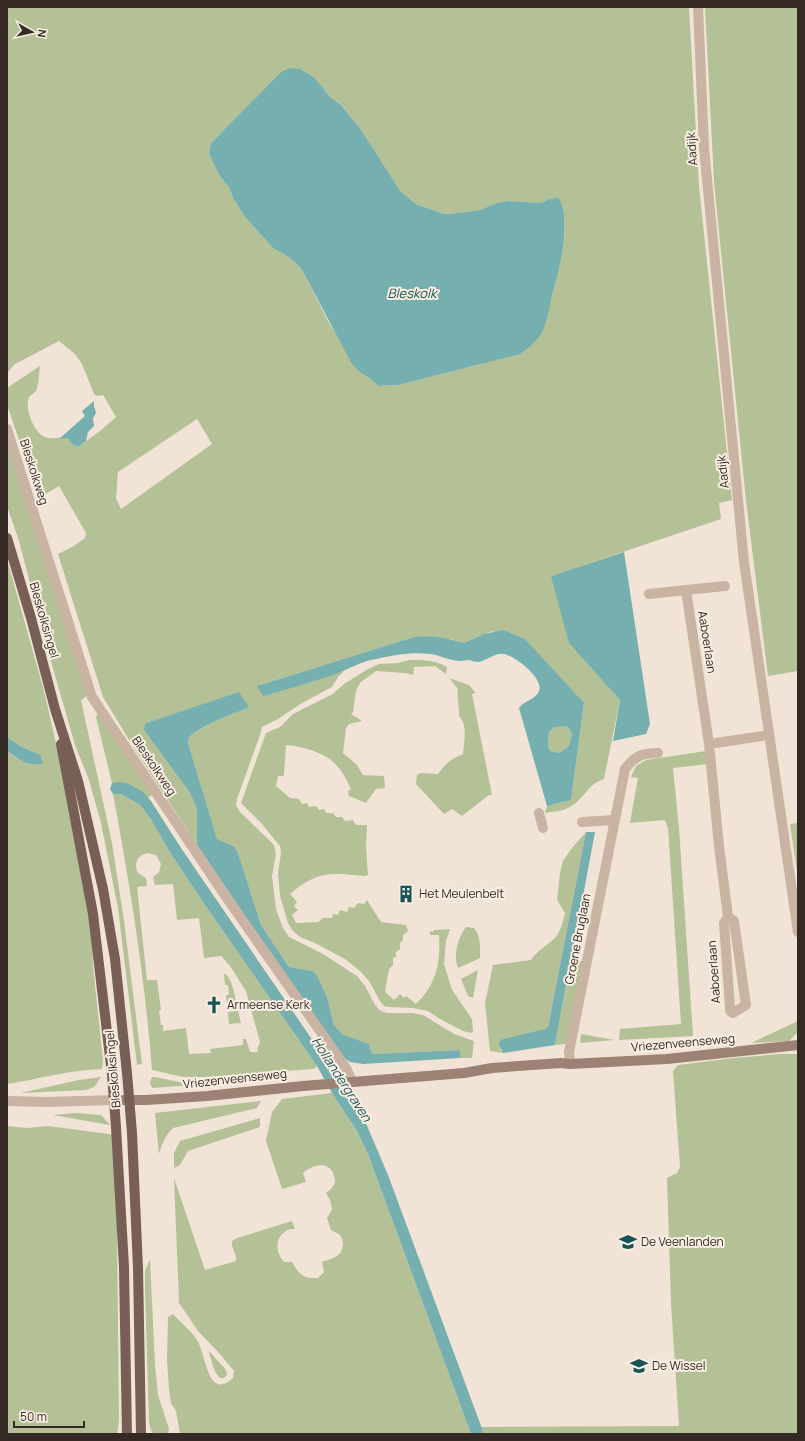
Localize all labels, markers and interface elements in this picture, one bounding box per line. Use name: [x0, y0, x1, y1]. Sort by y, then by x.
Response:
north arrow: [12, 12, 52, 52]
text: N: [34, 29, 50, 39]
street label: Aadijk: [682, 131, 701, 166]
water label: Bleskolk: [388, 284, 439, 302]
street label: Bleskolkweg: [16, 437, 53, 507]
street label: Aadijk: [712, 454, 733, 489]
street label: Bleskolksingel: [26, 580, 63, 660]
street label: Aaboerlaan: [694, 609, 721, 674]
street label: Bleskolkweg: [128, 733, 181, 799]
building icon: Het Meulenbelt: [396, 884, 416, 904]
place label: Het Meulenbelt: [419, 885, 504, 902]
street label: Groene Bruglaan: [560, 892, 595, 986]
street label: Aaboerlaan: [703, 940, 724, 1004]
church icon: Armeense Kerk: [204, 995, 224, 1015]
place label: Armeense Kerk: [227, 996, 311, 1013]
street label: Bleskolksingel: [101, 1029, 124, 1109]
street label: Vriezenveenseweg: [630, 1029, 736, 1056]
water label: Hollandergraven: [308, 1033, 377, 1126]
street label: Vriezenveenseweg: [182, 1065, 288, 1092]
school or university icon: De Veenlanden: [618, 1232, 638, 1252]
place label: De Veenlanden: [641, 1233, 724, 1250]
school or university icon: De Wissel: [629, 1356, 649, 1376]
place label: De Wissel: [652, 1357, 706, 1374]
scale bar: [14, 1403, 84, 1429]
text: 50 m: [20, 1408, 47, 1425]

